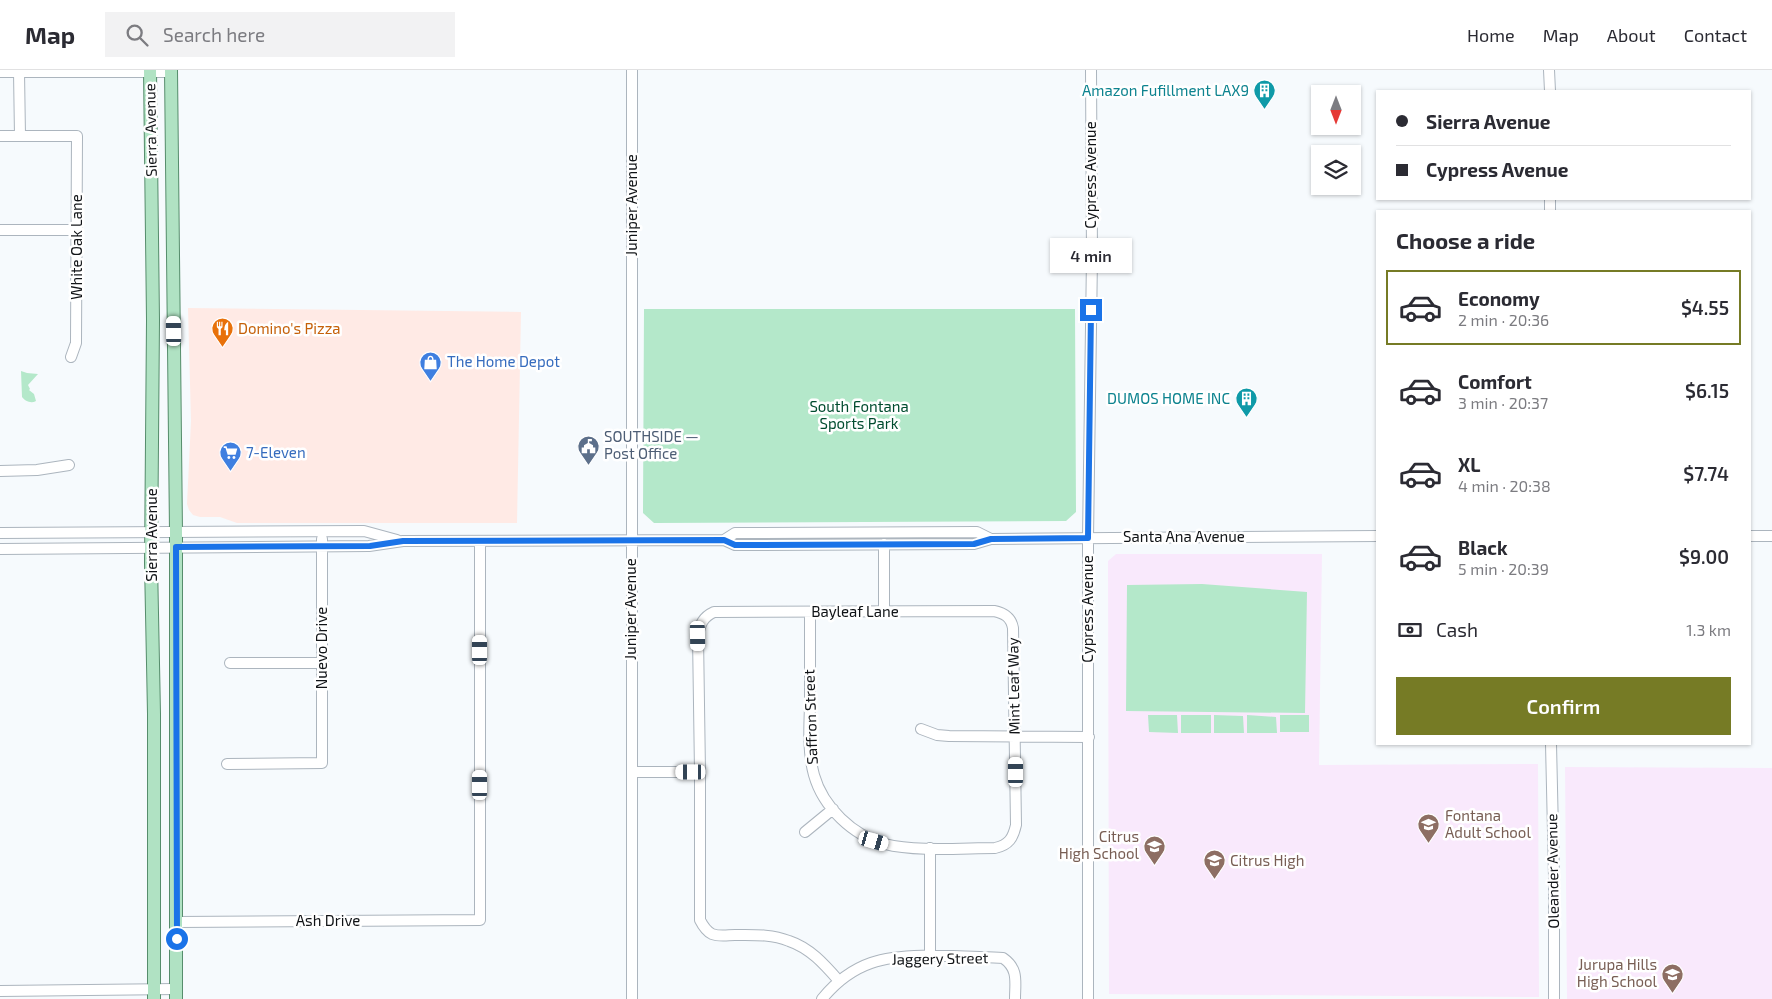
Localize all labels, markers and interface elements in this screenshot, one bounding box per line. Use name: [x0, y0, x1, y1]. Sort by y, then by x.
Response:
search box: [105, 12, 455, 57]
text: Map: [25, 20, 75, 49]
icon: search: [123, 21, 151, 49]
text: Search here: [163, 23, 265, 46]
text: Home: [1467, 24, 1515, 46]
text: Map: [1543, 24, 1579, 46]
text: About: [1607, 24, 1656, 46]
text: Contact: [1684, 24, 1747, 46]
building icon: Amazon Fufillment LAX9: [1253, 79, 1277, 110]
place label: Amazon Fufillment LAX9: [1082, 81, 1249, 99]
street label: Sierra Avenue: [140, 83, 160, 177]
north arrow: [1311, 85, 1361, 135]
map controls: [1311, 85, 1361, 195]
text: Sierra Avenue: [1426, 110, 1550, 133]
street label: Cypress Avenue: [1081, 121, 1099, 229]
button: layers: [1311, 145, 1361, 195]
street label: Juniper Avenue: [622, 154, 640, 256]
text: Cypress Avenue: [1426, 158, 1568, 181]
street label: White Oak Lane: [67, 194, 85, 300]
text: Choose a ride: [1396, 227, 1535, 253]
callout: 4 min: [1050, 238, 1132, 272]
text: 4 min: [1070, 246, 1112, 265]
icon: car: [1398, 285, 1443, 330]
text: Economy: [1458, 287, 1540, 310]
text: $4.55: [1681, 296, 1729, 319]
route end: [1080, 299, 1102, 321]
text: 2 min · 20:36: [1458, 310, 1549, 329]
car: [166, 316, 181, 346]
restaurant icon: Domino's Pizza: [210, 317, 234, 348]
place label: Domino's Pizza: [238, 319, 341, 337]
shop icon: The Home Depot: [419, 350, 443, 381]
place label: The Home Depot: [447, 352, 560, 370]
icon: car: [1398, 368, 1443, 413]
text: Comfort: [1458, 370, 1532, 393]
text: $6.15: [1685, 379, 1729, 402]
building icon: DUMOS HOME INC: [1234, 387, 1258, 418]
place label: DUMOS HOME INC: [1107, 389, 1230, 407]
text: 3 min · 20:37: [1458, 393, 1548, 412]
park label: South Fontana Sports Park: [809, 397, 909, 432]
place label: SOUTHSIDE — Post Office: [604, 427, 699, 462]
public building icon: SOUTHSIDE — Post Office: [576, 434, 600, 465]
supermarket icon: 7-Eleven: [218, 441, 242, 472]
place label: 7-Eleven: [246, 443, 306, 461]
icon: car: [1398, 451, 1443, 496]
text: XL: [1458, 453, 1480, 476]
text: $7.74: [1683, 462, 1729, 485]
text: 4 min · 20:38: [1458, 476, 1551, 495]
street label: Sierra Avenue: [142, 488, 160, 582]
street label: Santa Ana Avenue: [1123, 527, 1245, 545]
icon: car: [1398, 534, 1443, 579]
text: Black: [1458, 536, 1508, 559]
text: $9.00: [1679, 545, 1729, 568]
street label: Cypress Avenue: [1078, 555, 1096, 663]
street label: Juniper Avenue: [621, 558, 639, 660]
text: 5 min · 20:39: [1458, 559, 1549, 578]
street label: Bayleaf Lane: [811, 602, 899, 620]
street label: Nuevo Drive: [312, 607, 330, 689]
icon: cash: [1396, 616, 1424, 644]
text: Cash: [1436, 618, 1478, 641]
text: 1.3 km: [1686, 620, 1731, 639]
car: [690, 621, 705, 651]
car: [472, 635, 487, 665]
street label: Mint Leaf Way: [1003, 637, 1023, 735]
street label: Saffron Street: [799, 669, 821, 765]
button: Confirm: [1396, 677, 1731, 735]
car: [1008, 757, 1023, 787]
car: [676, 765, 706, 780]
car: [472, 770, 487, 800]
place label: Fontana Adult School: [1445, 806, 1531, 841]
school or university icon: Fontana Adult School: [1417, 813, 1441, 844]
street label: Oleander Avenue: [1542, 813, 1562, 929]
place label: Citrus High School: [1059, 827, 1140, 862]
car: [857, 830, 890, 852]
school or university icon: Citrus High School: [1143, 834, 1167, 865]
school or university icon: Citrus High: [1202, 849, 1226, 880]
place label: Citrus High: [1230, 851, 1304, 869]
street label: Ash Drive: [296, 911, 360, 929]
route start: [166, 928, 188, 950]
street label: Jaggery Street: [891, 948, 989, 968]
place label: Jurupa Hills High School: [1577, 955, 1658, 990]
school or university icon: Jurupa Hills High School: [1661, 962, 1685, 993]

